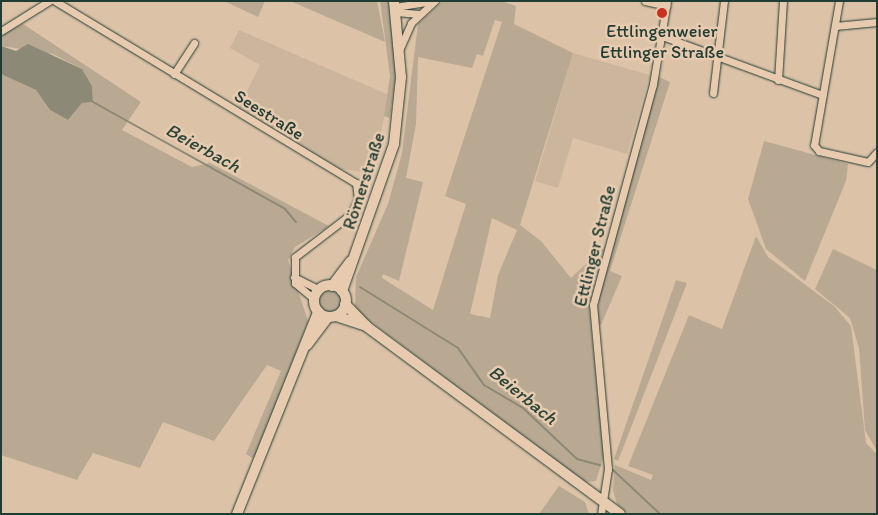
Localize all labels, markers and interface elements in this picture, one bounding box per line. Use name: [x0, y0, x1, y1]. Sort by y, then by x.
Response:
marker: Ettlingenweier Ettlinger Straße: [656, 7, 668, 19]
place label: Ettlingenweier Ettlinger Straße: [600, 21, 724, 64]
street label: Seestraße: [230, 85, 308, 145]
water label: Beierbach: [162, 118, 244, 178]
street label: Römerstraße: [338, 130, 390, 232]
street label: Ettlinger Straße: [570, 183, 620, 309]
water label: Beierbach: [484, 360, 562, 430]

